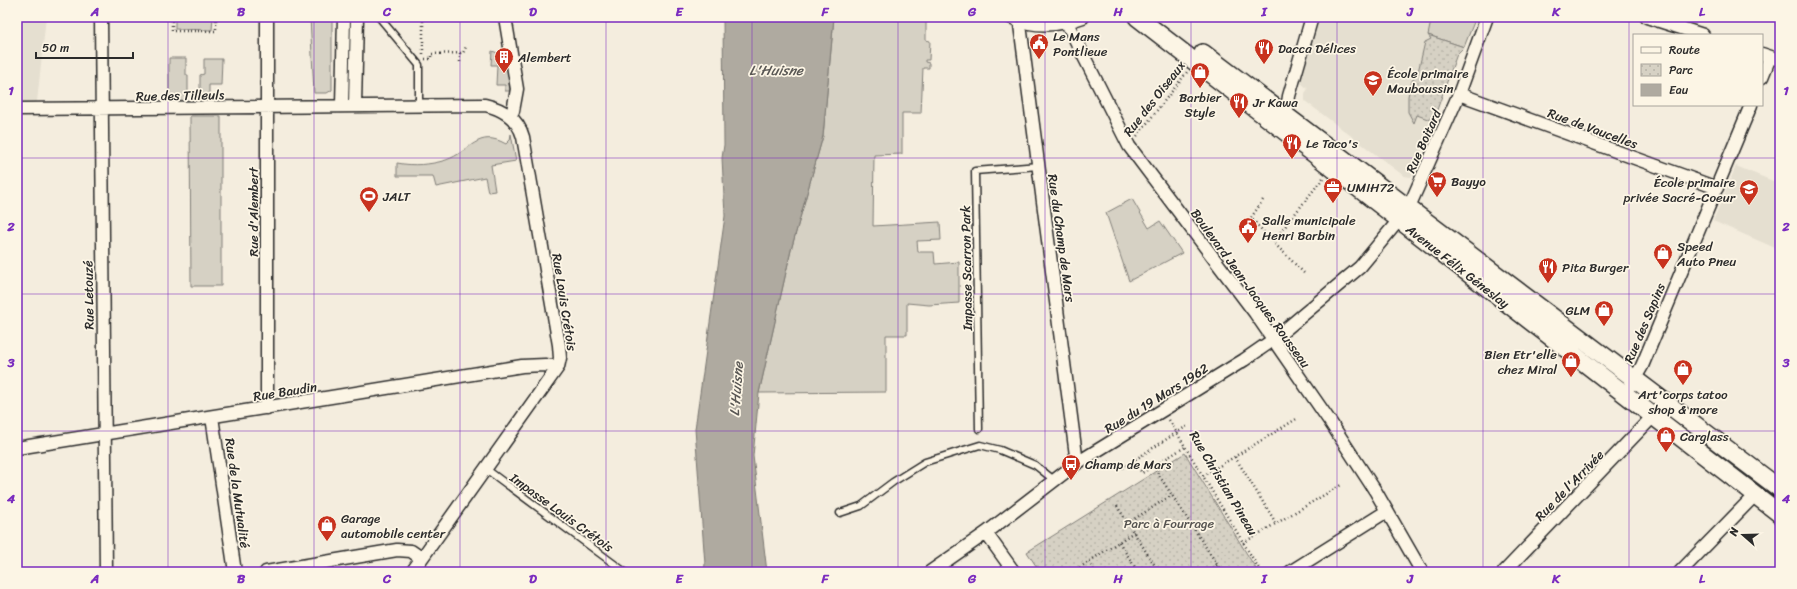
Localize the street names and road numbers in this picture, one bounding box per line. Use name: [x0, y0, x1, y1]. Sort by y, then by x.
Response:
street label: Rue des Oiseaux: [1117, 55, 1192, 141]
street label: Rue des Tilleuls: [136, 83, 225, 108]
street label: Rue de Vaucelles: [1544, 101, 1641, 155]
street label: Rue Boitard: [1399, 105, 1448, 177]
street label: Rue d'Alembert: [242, 166, 265, 257]
street label: Rue du Champ de Mars: [1041, 173, 1082, 305]
street label: Boulevard Jean-Jacques Rousseau: [1185, 204, 1317, 373]
street label: Impasse Scarron Park: [954, 205, 979, 332]
street label: Avenue Félix Géneslay: [1400, 218, 1515, 315]
street label: Rue Louis Crétois: [545, 252, 584, 354]
street label: Rue Letouzé: [76, 260, 101, 330]
street label: Rue des Sapins: [1617, 279, 1672, 367]
street label: Rue du 19 Mars 1962: [1100, 357, 1213, 440]
street label: Rue Baudin: [252, 375, 319, 408]
street label: Rue Christian Pineau: [1183, 426, 1264, 540]
street label: Rue de la Mutualité: [218, 437, 257, 550]
street label: Rue de l'Arrivée: [1529, 444, 1610, 526]
street label: Impasse Louis Crétois: [504, 466, 619, 559]

